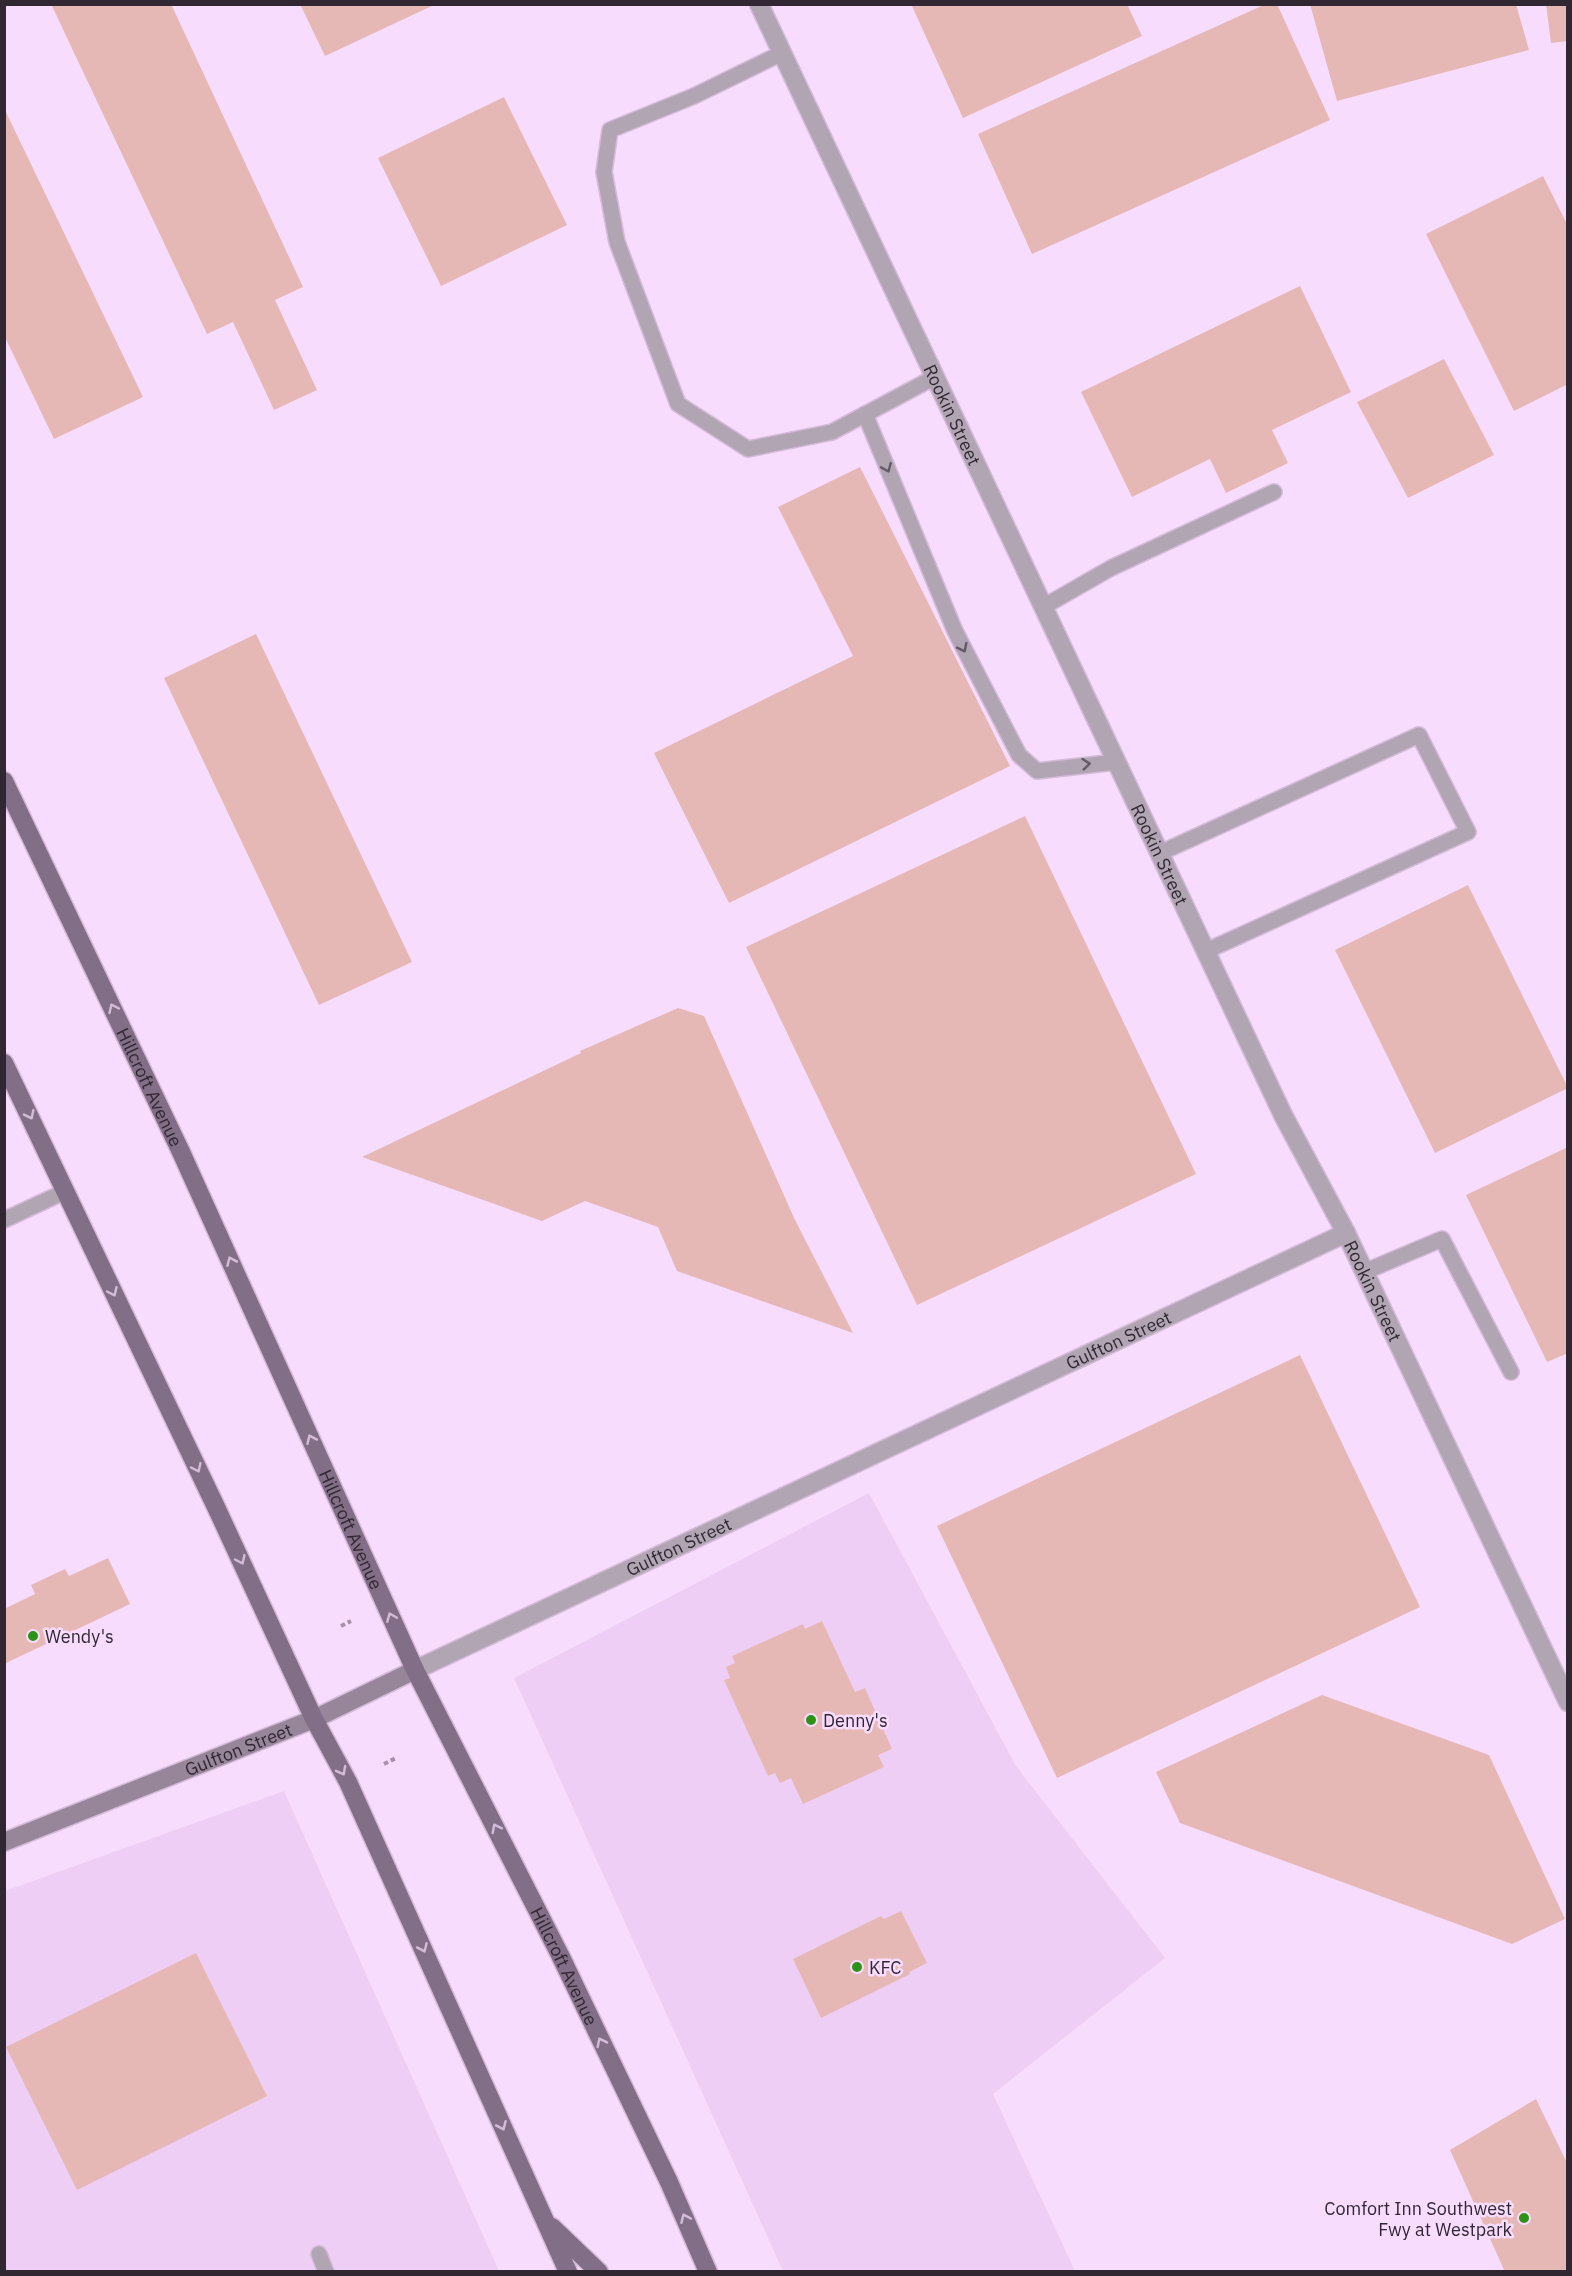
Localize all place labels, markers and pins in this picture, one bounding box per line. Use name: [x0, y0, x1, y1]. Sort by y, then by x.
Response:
place label: Wendy's: [45, 1625, 114, 1648]
marker: Wendy's: [26, 1629, 40, 1643]
place label: Denny's: [823, 1709, 888, 1732]
marker: Denny's: [804, 1713, 818, 1727]
place label: KFC: [869, 1956, 901, 1979]
marker: KFC: [850, 1960, 864, 1974]
place label: Comfort Inn Southwest Fwy at Westpark: [1324, 2197, 1513, 2241]
marker: Comfort Inn Southwest Fwy at Westpark: [1517, 2211, 1531, 2225]

